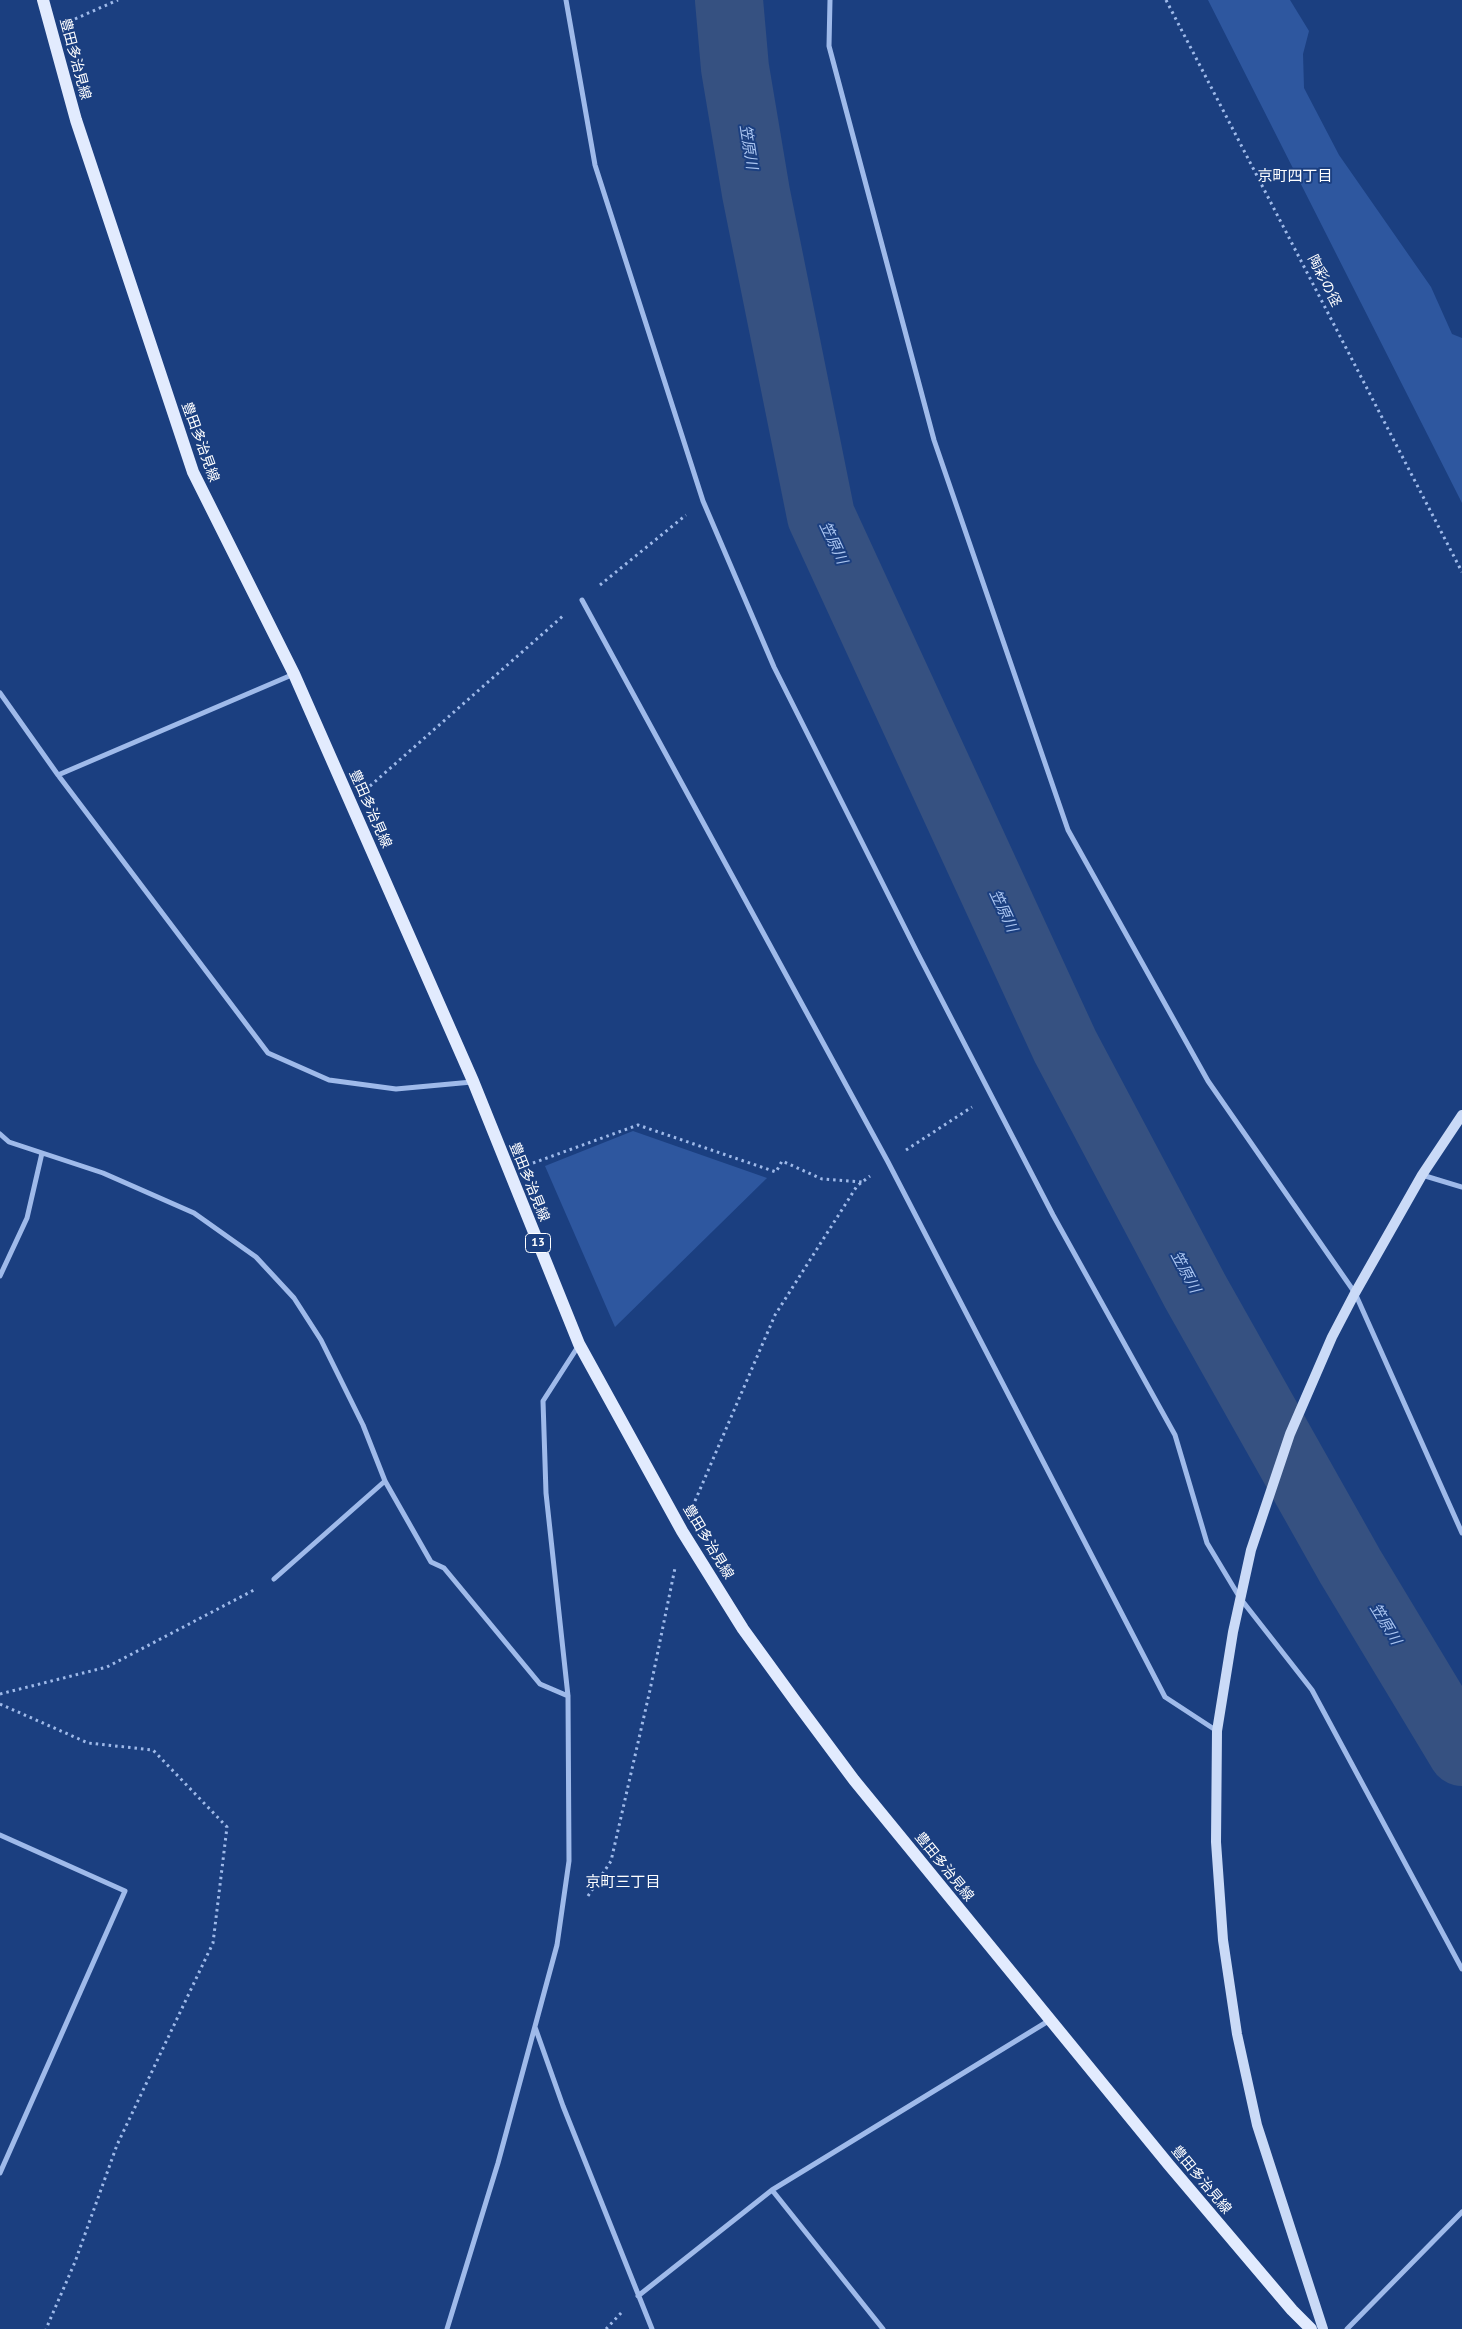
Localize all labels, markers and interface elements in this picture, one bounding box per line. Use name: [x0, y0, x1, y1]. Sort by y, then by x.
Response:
street label: 豊田多治見線: [56, 16, 94, 102]
water label: 笠原川: [736, 123, 760, 171]
district label: 京町四丁目: [1258, 168, 1332, 186]
street label: 陶彩の径: [1304, 252, 1344, 310]
street label: 豊田多治見線: [178, 400, 222, 484]
water label: 笠原川: [815, 519, 851, 567]
street label: 豊田多治見線: [345, 767, 395, 851]
water label: 笠原川: [985, 887, 1021, 935]
street label: 豊田多治見線: [505, 1140, 553, 1224]
road number: 13: [526, 1234, 550, 1252]
water label: 笠原川: [1166, 1248, 1204, 1296]
street label: 豊田多治見線: [679, 1502, 737, 1582]
water label: 笠原川: [1366, 1600, 1404, 1648]
street label: 豊田多治見線: [911, 1829, 977, 1905]
district label: 京町三丁目: [586, 1874, 660, 1892]
street label: 豊田多治見線: [1168, 2142, 1234, 2218]

